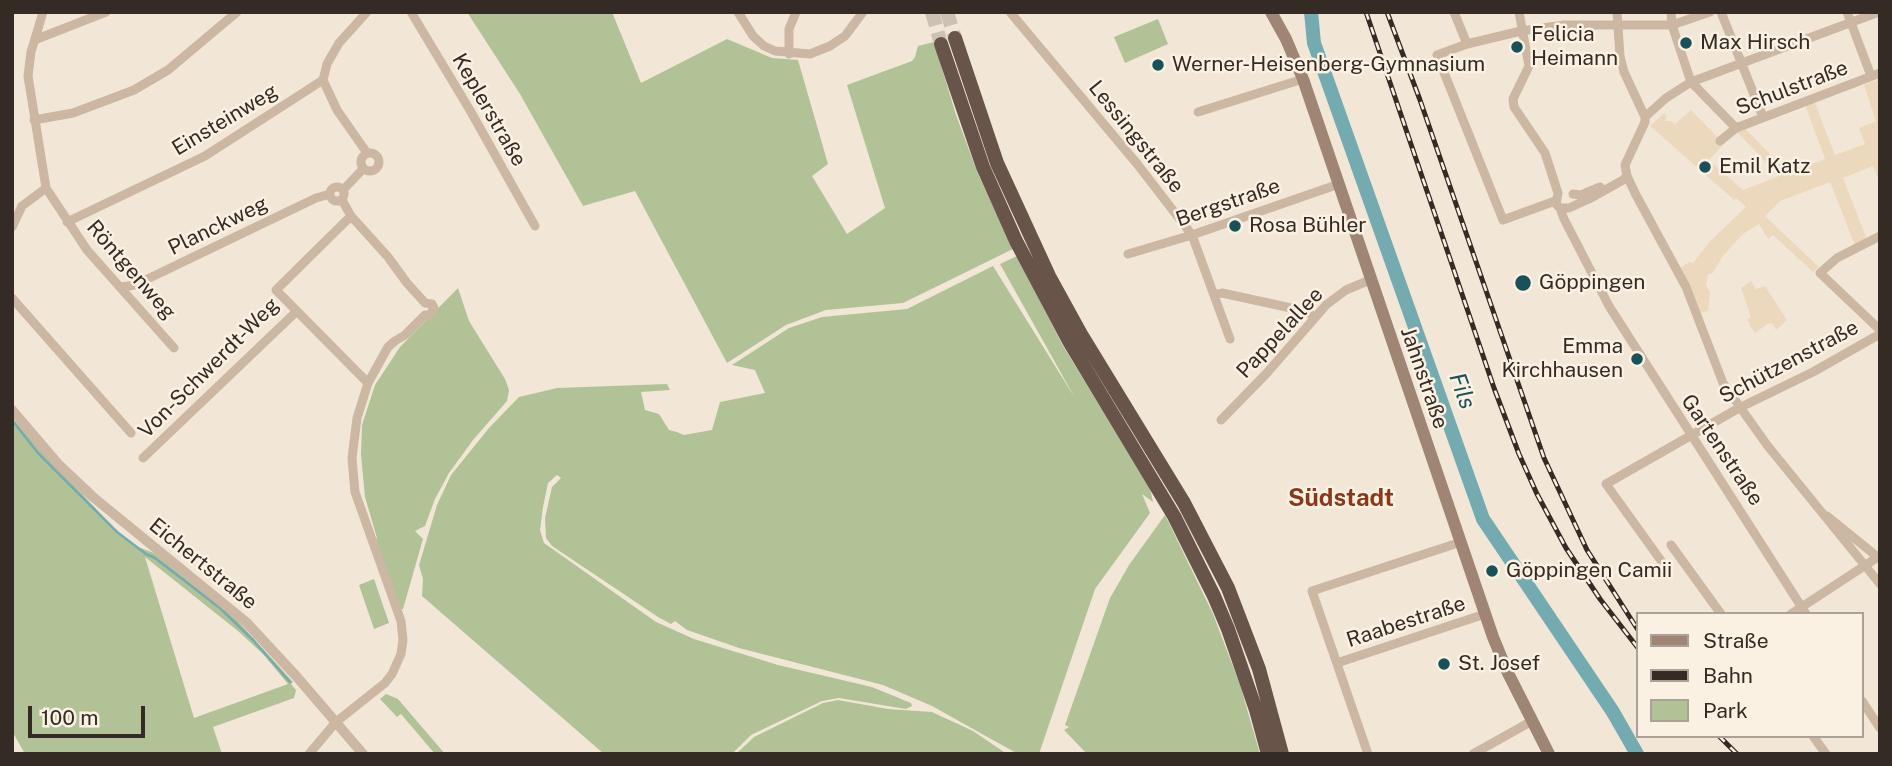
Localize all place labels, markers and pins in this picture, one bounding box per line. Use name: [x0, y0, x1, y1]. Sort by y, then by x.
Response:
place label: Felicia Heimann: [1531, 22, 1618, 72]
place label: Max Hirsch: [1700, 30, 1810, 56]
marker: Max Hirsch: [1678, 35, 1694, 51]
marker: Felicia Heimann: [1509, 39, 1525, 55]
place label: Werner-Heisenberg-Gymnasium: [1172, 52, 1485, 78]
marker: Werner-Heisenberg-Gymnasium: [1150, 57, 1166, 73]
place label: Emil Katz: [1719, 154, 1810, 180]
marker: Emil Katz: [1697, 159, 1713, 175]
place label: Rosa Bühler: [1249, 213, 1366, 239]
marker: Rosa Bühler: [1227, 218, 1243, 234]
place label: Göppingen: [1539, 270, 1645, 296]
marker: Göppingen: [1513, 273, 1533, 293]
place label: Emma Kirchhausen: [1501, 334, 1623, 384]
marker: Emma Kirchhausen: [1629, 351, 1645, 367]
place label: Göppingen Camii: [1506, 558, 1672, 584]
marker: Göppingen Camii: [1484, 563, 1500, 579]
place label: St. Josef: [1458, 651, 1540, 677]
marker: St. Josef: [1436, 656, 1452, 672]

